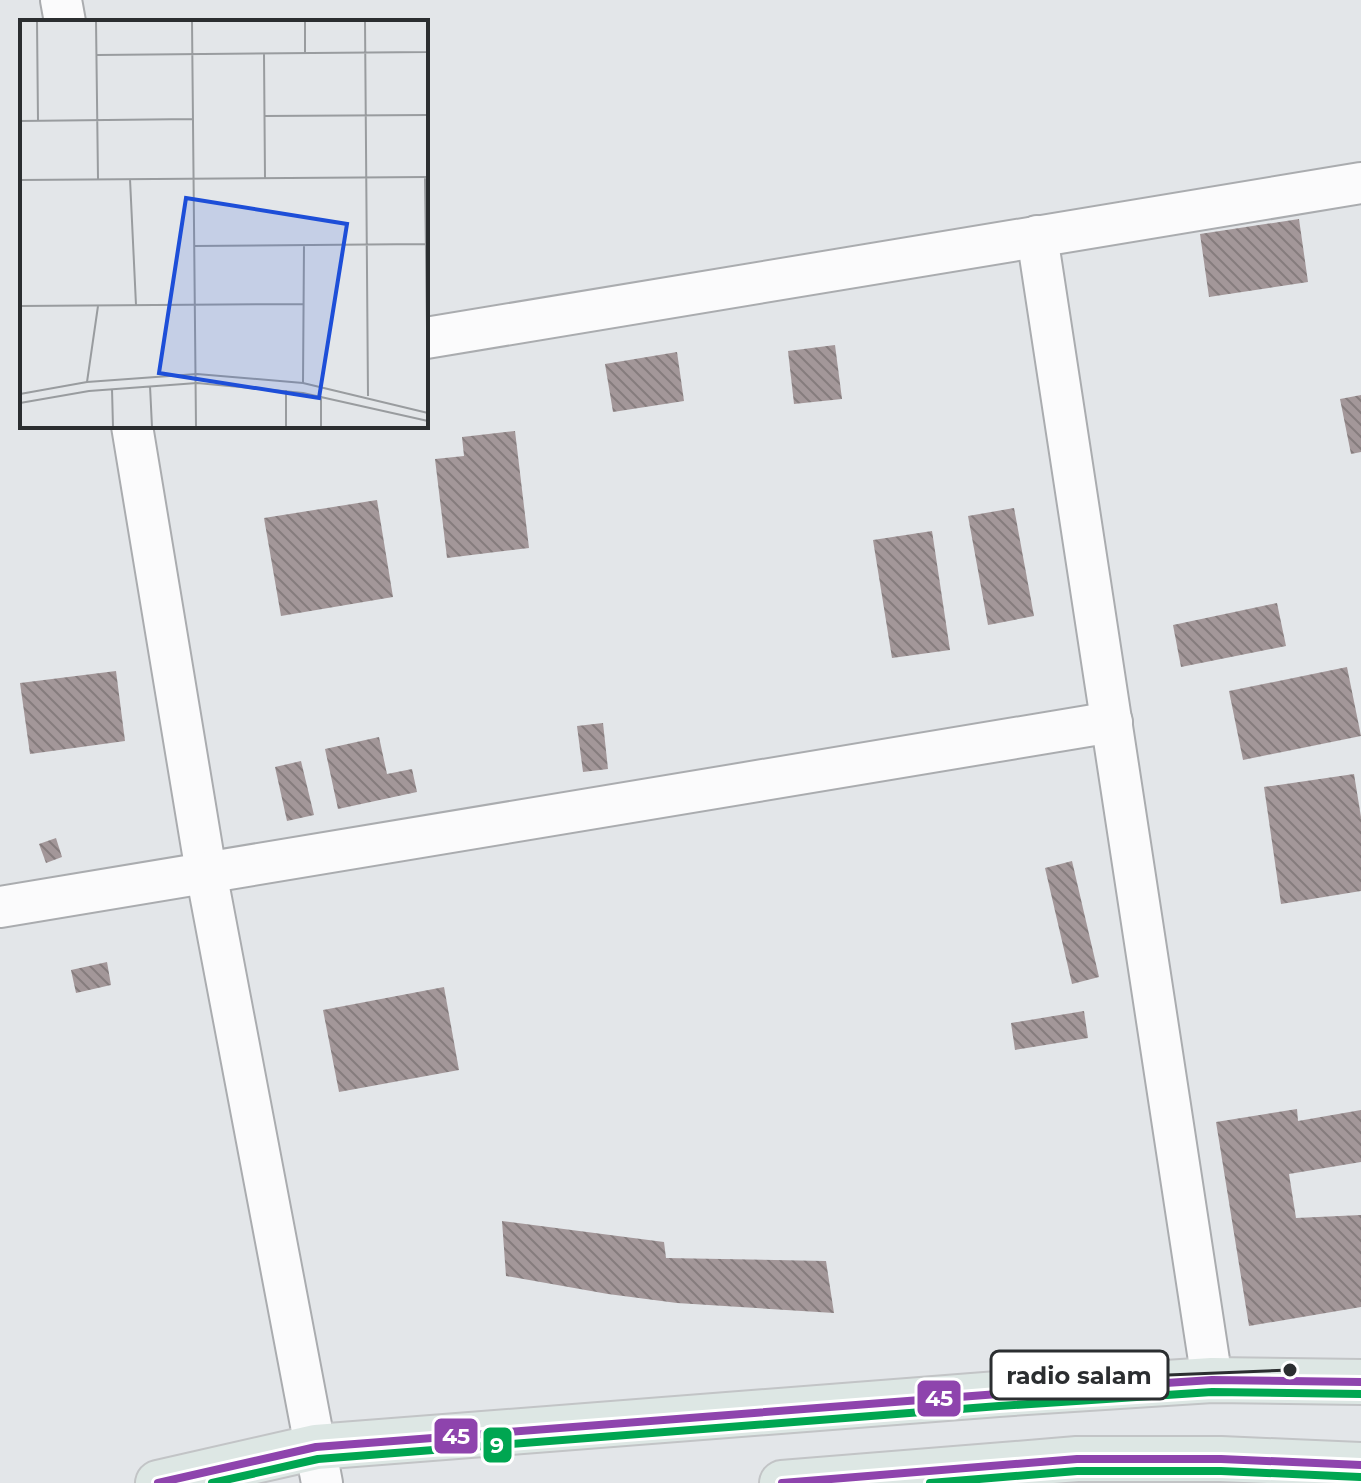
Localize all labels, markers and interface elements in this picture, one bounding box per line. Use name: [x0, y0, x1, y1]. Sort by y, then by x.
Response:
inset map: [20, 20, 428, 428]
callout: radio salam: [991, 1351, 1168, 1399]
text: radio salam: [1006, 1361, 1152, 1390]
line badge: 45: [916, 1379, 962, 1418]
text: 45: [925, 1385, 953, 1412]
line badge: 45: [433, 1417, 479, 1455]
text: 45: [442, 1423, 470, 1450]
line badge: 9: [482, 1426, 513, 1464]
text: 9: [490, 1432, 504, 1459]

